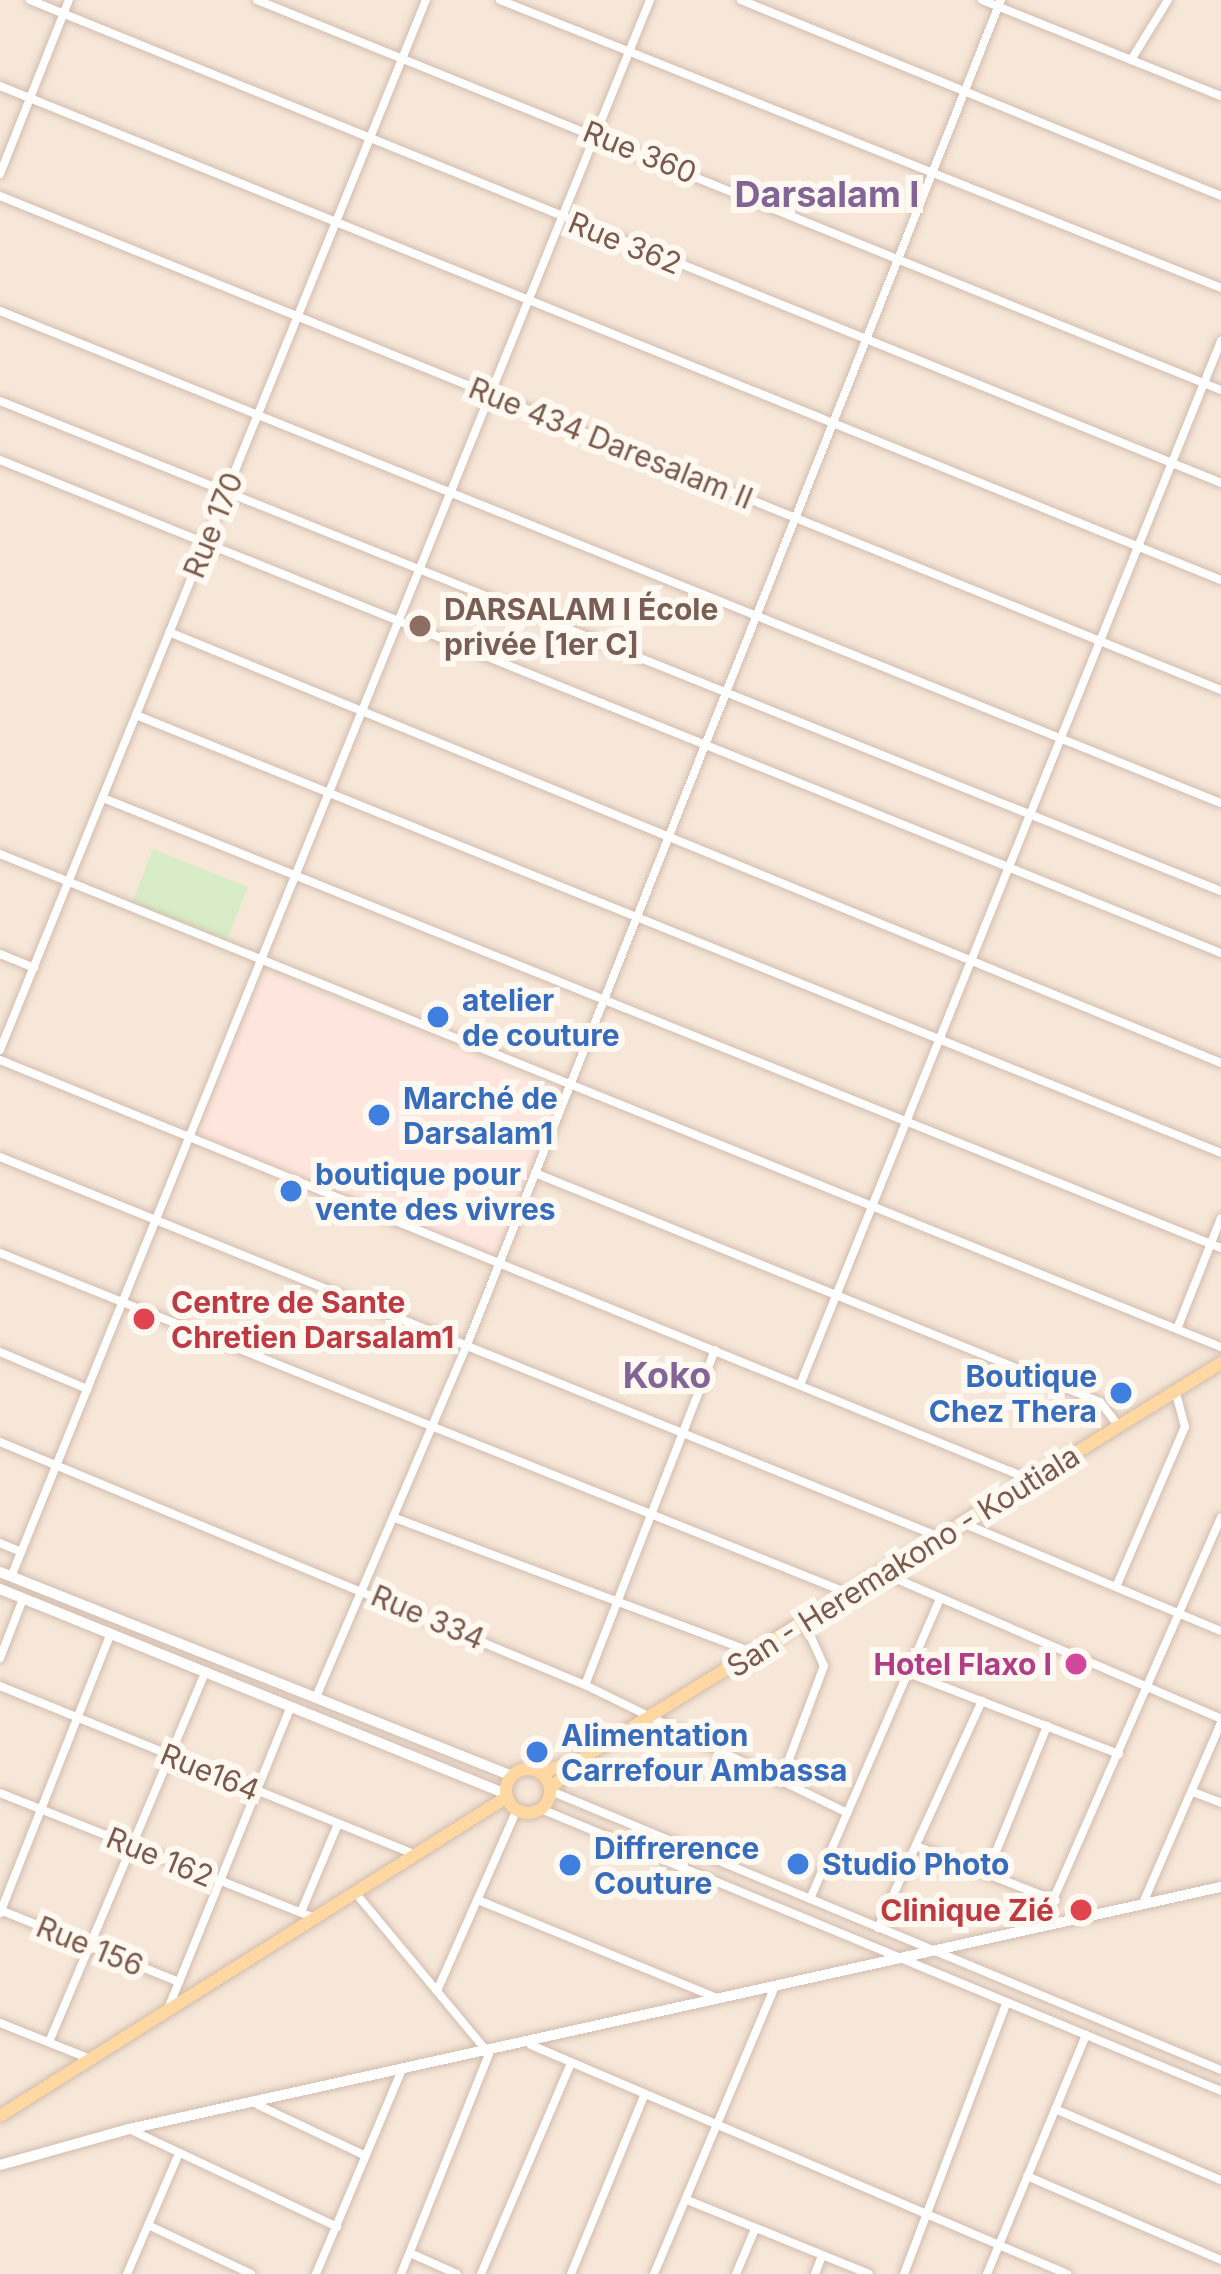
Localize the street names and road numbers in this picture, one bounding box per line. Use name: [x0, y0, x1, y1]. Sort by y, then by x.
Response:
street label: Rue 360: [578, 113, 702, 191]
street label: Rue 362: [563, 204, 687, 282]
street label: Rue 434 Daresalam II: [464, 370, 758, 516]
street label: Rue 170: [176, 467, 250, 583]
street label: San - Heremakono - Koutiala: [720, 1437, 1086, 1685]
street label: Rue 334: [366, 1577, 490, 1657]
street label: Rue164: [155, 1736, 265, 1808]
street label: Rue 162: [101, 1819, 219, 1895]
street label: Rue 156: [31, 1908, 149, 1984]

